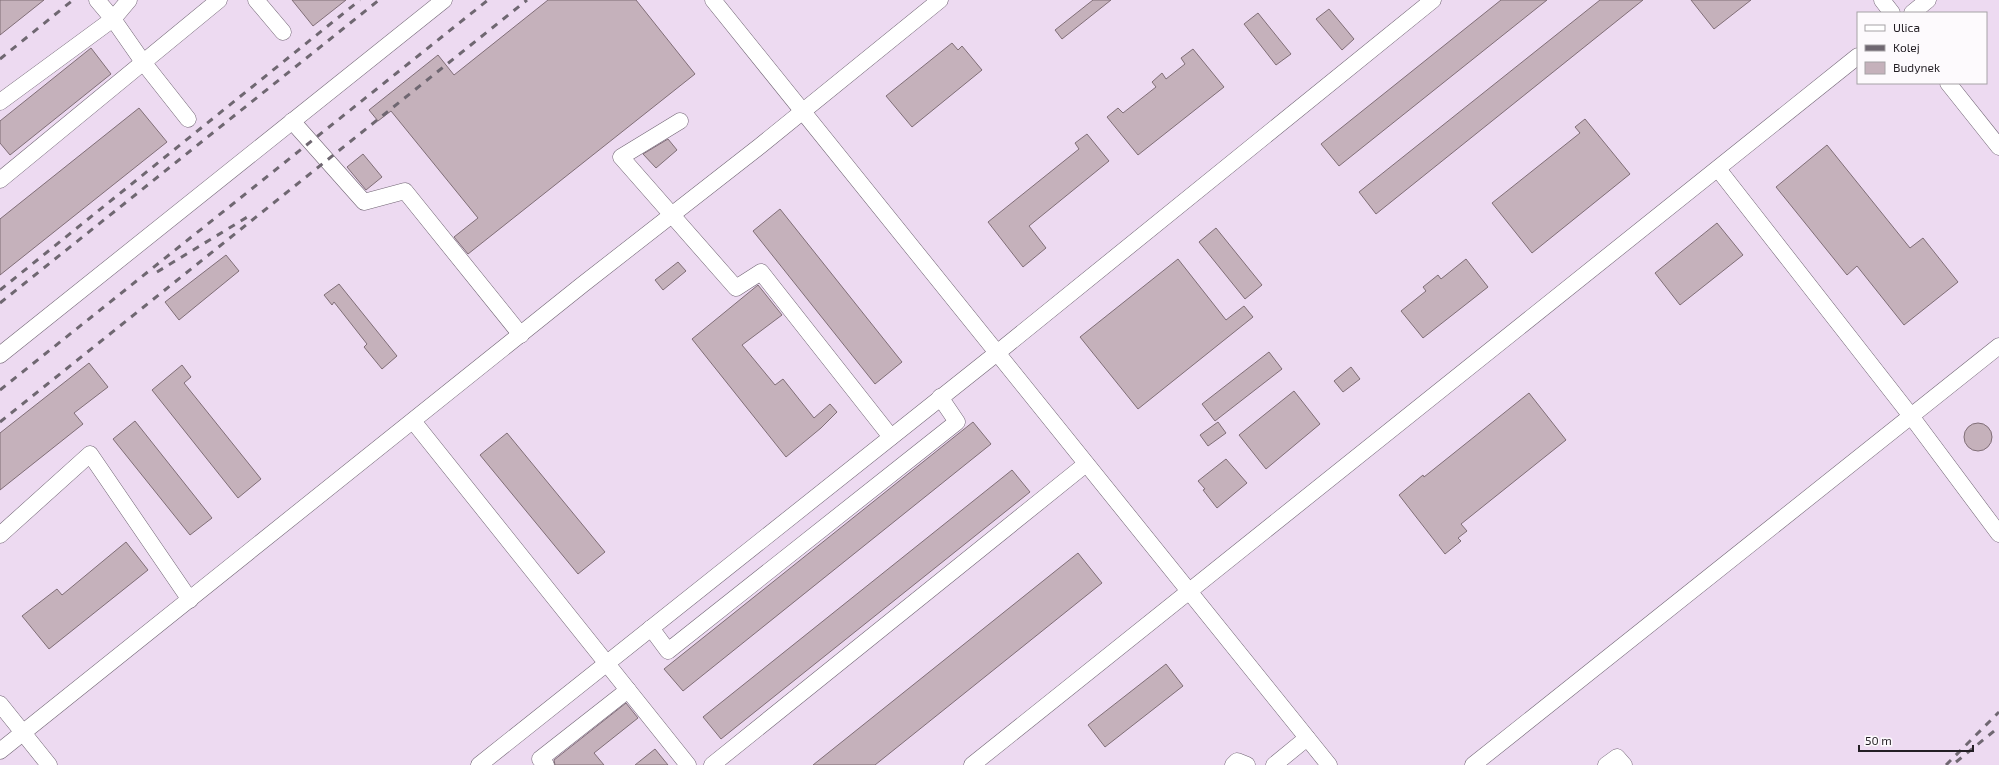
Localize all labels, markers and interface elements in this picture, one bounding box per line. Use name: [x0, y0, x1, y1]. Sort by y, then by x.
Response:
legend: [1857, 12, 1987, 84]
text: Ulica: [1893, 20, 1920, 34]
text: Kolej: [1893, 40, 1920, 55]
text: Budynek: [1893, 60, 1940, 74]
scale bar: [1859, 727, 1973, 753]
text: 50 m: [1865, 733, 1892, 747]

